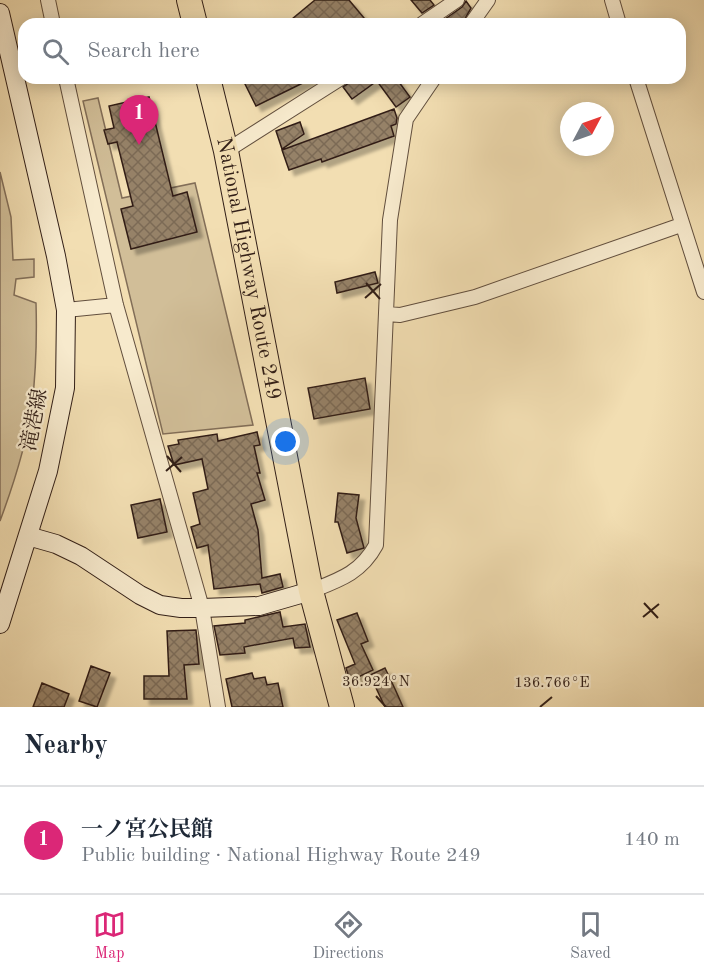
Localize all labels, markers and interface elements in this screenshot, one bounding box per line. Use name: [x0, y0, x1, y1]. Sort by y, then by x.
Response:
search box: [18, 18, 686, 84]
icon: search: [39, 35, 72, 68]
text: Search here: [87, 40, 200, 62]
pin: 1: [120, 96, 158, 145]
north arrow: [560, 102, 614, 156]
street label: National Highway Route 249: [213, 135, 284, 402]
street label: 滝港線: [17, 387, 51, 453]
your location: [271, 427, 300, 456]
text: 36.924°N: [342, 675, 410, 690]
text: 136.766°E: [514, 676, 590, 691]
text: Nearby: [24, 733, 108, 759]
text: 一ノ宮公民館: [81, 819, 213, 841]
text: 1: [38, 830, 49, 850]
text: 140 m: [624, 830, 680, 850]
text: Public building · National Highway Route 249: [81, 846, 481, 866]
tab: Map: [93, 908, 126, 964]
tab: Directions: [313, 908, 384, 964]
tab: Saved: [570, 908, 611, 964]

